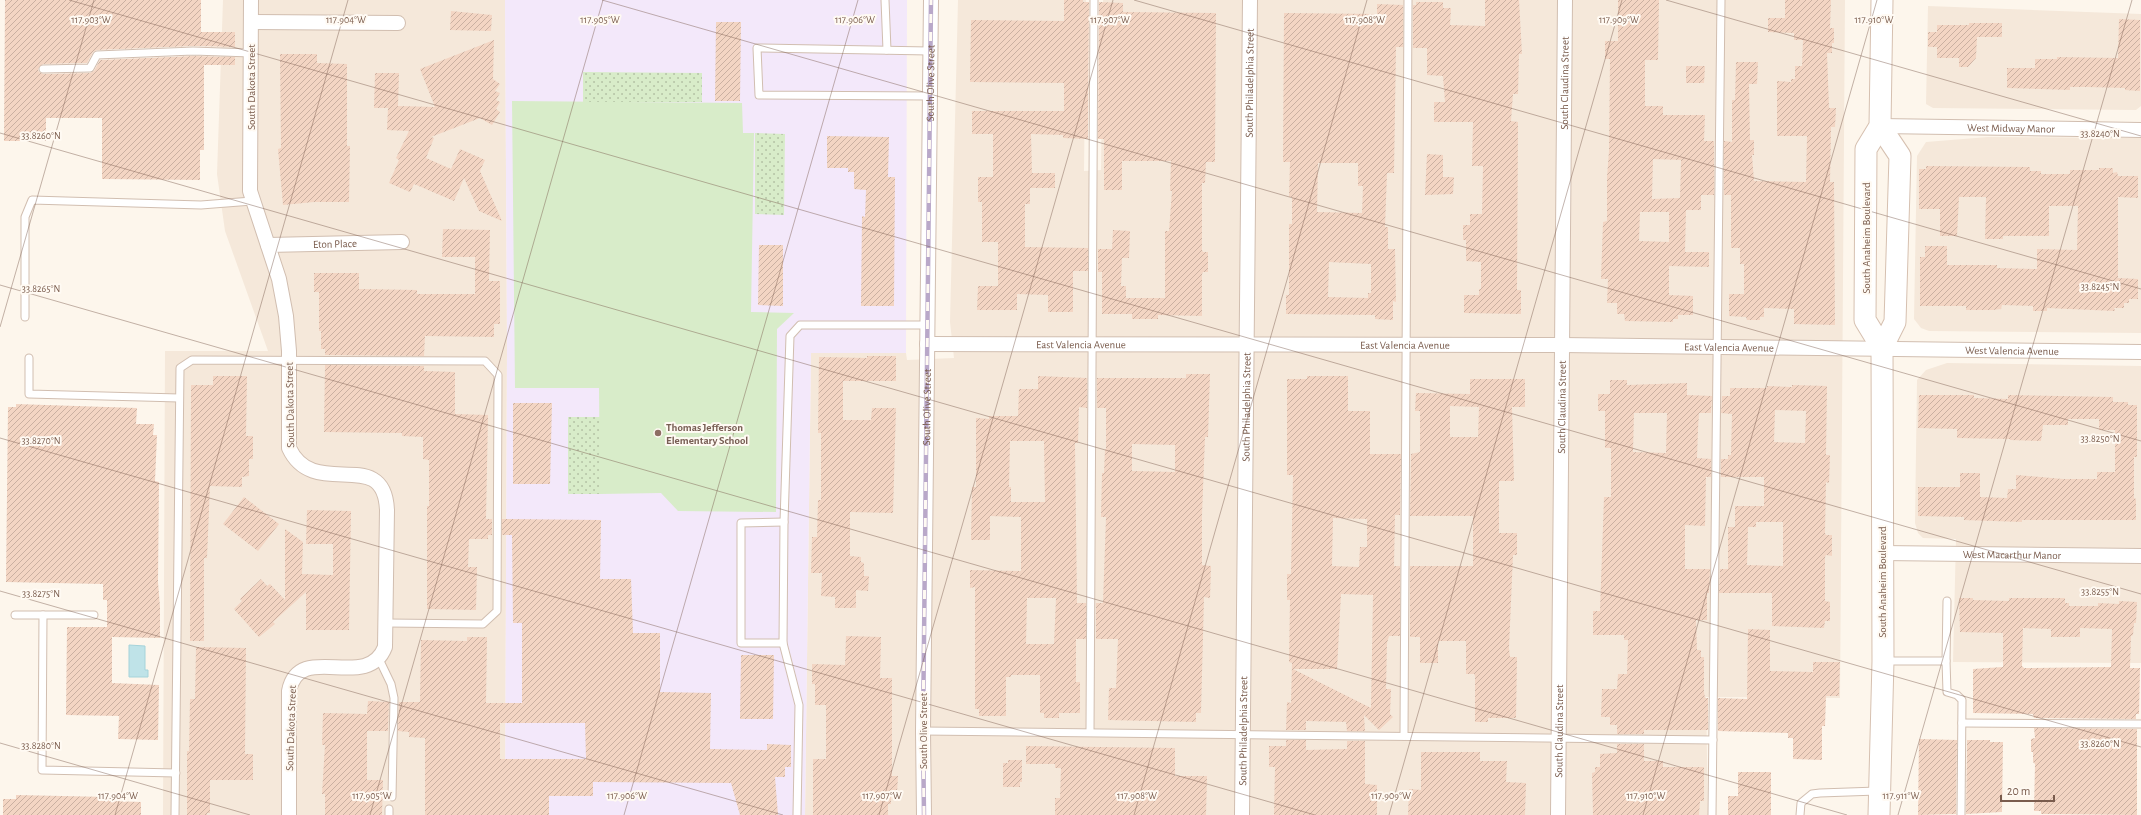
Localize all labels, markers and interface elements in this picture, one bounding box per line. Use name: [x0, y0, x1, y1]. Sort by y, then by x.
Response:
text: 117.903°W: [71, 15, 111, 25]
text: 117.904°W: [326, 15, 366, 25]
text: 117.905°W: [580, 15, 620, 25]
text: 117.906°W: [835, 15, 875, 25]
text: 117.907°W: [1090, 15, 1130, 25]
text: 117.908°W: [1345, 15, 1385, 25]
text: 117.909°W: [1599, 15, 1639, 25]
text: 117.910°W: [1855, 15, 1893, 25]
street label: South Philadelphia Street: [1243, 28, 1255, 138]
street label: South Claudina Street: [1558, 36, 1570, 130]
street label: South Dakota Street: [246, 44, 257, 130]
street label: South Olive Street: [924, 44, 936, 122]
street label: West Midway Manor: [1967, 122, 2055, 134]
text: 33.8240°N: [2080, 129, 2120, 139]
text: 33.8260°N: [21, 131, 61, 141]
street label: South Anaheim Boulevard: [1861, 182, 1872, 294]
street label: Eton Place: [313, 238, 357, 249]
text: 33.8245°N: [2081, 282, 2119, 292]
text: 33.8265°N: [22, 284, 60, 294]
street label: East Valencia Avenue: [1036, 339, 1126, 350]
street label: East Valencia Avenue: [1360, 339, 1450, 350]
street label: East Valencia Avenue: [1684, 341, 1774, 353]
street label: West Valencia Avenue: [1965, 344, 2059, 357]
street label: South Philadelphia Street: [1240, 352, 1252, 462]
street label: South Claudina Street: [1556, 360, 1567, 454]
street label: South Dakota Street: [284, 362, 296, 448]
street label: South Olive Street: [921, 368, 932, 445]
place label: Thomas Jefferson Elementary School: [666, 422, 748, 446]
marker: Thomas Jefferson Elementary School: [653, 428, 663, 438]
text: 33.8250°N: [2080, 434, 2120, 444]
text: 33.8270°N: [21, 436, 61, 446]
street label: South Anaheim Boulevard: [1877, 526, 1888, 638]
street label: West Macarthur Manor: [1963, 548, 2062, 561]
text: 33.8255°N: [2081, 587, 2119, 597]
text: 33.8275°N: [22, 589, 60, 599]
street label: South Philadelphia Street: [1237, 676, 1249, 786]
street label: South Dakota Street: [284, 684, 298, 771]
street label: South Claudina Street: [1553, 684, 1565, 778]
street label: South Olive Street: [918, 692, 929, 769]
text: 33.8260°N: [2080, 739, 2120, 749]
text: 33.8280°N: [21, 741, 61, 751]
scale bar: [2001, 777, 2054, 803]
text: 20 m: [2007, 785, 2030, 797]
text: 117.904°W: [98, 791, 138, 801]
text: 117.905°W: [352, 791, 392, 801]
text: 117.906°W: [607, 791, 647, 801]
text: 117.907°W: [862, 791, 902, 801]
text: 117.908°W: [1117, 791, 1157, 801]
text: 117.909°W: [1371, 791, 1411, 801]
text: 117.910°W: [1627, 791, 1665, 801]
text: 117.911°W: [1883, 791, 1920, 801]

